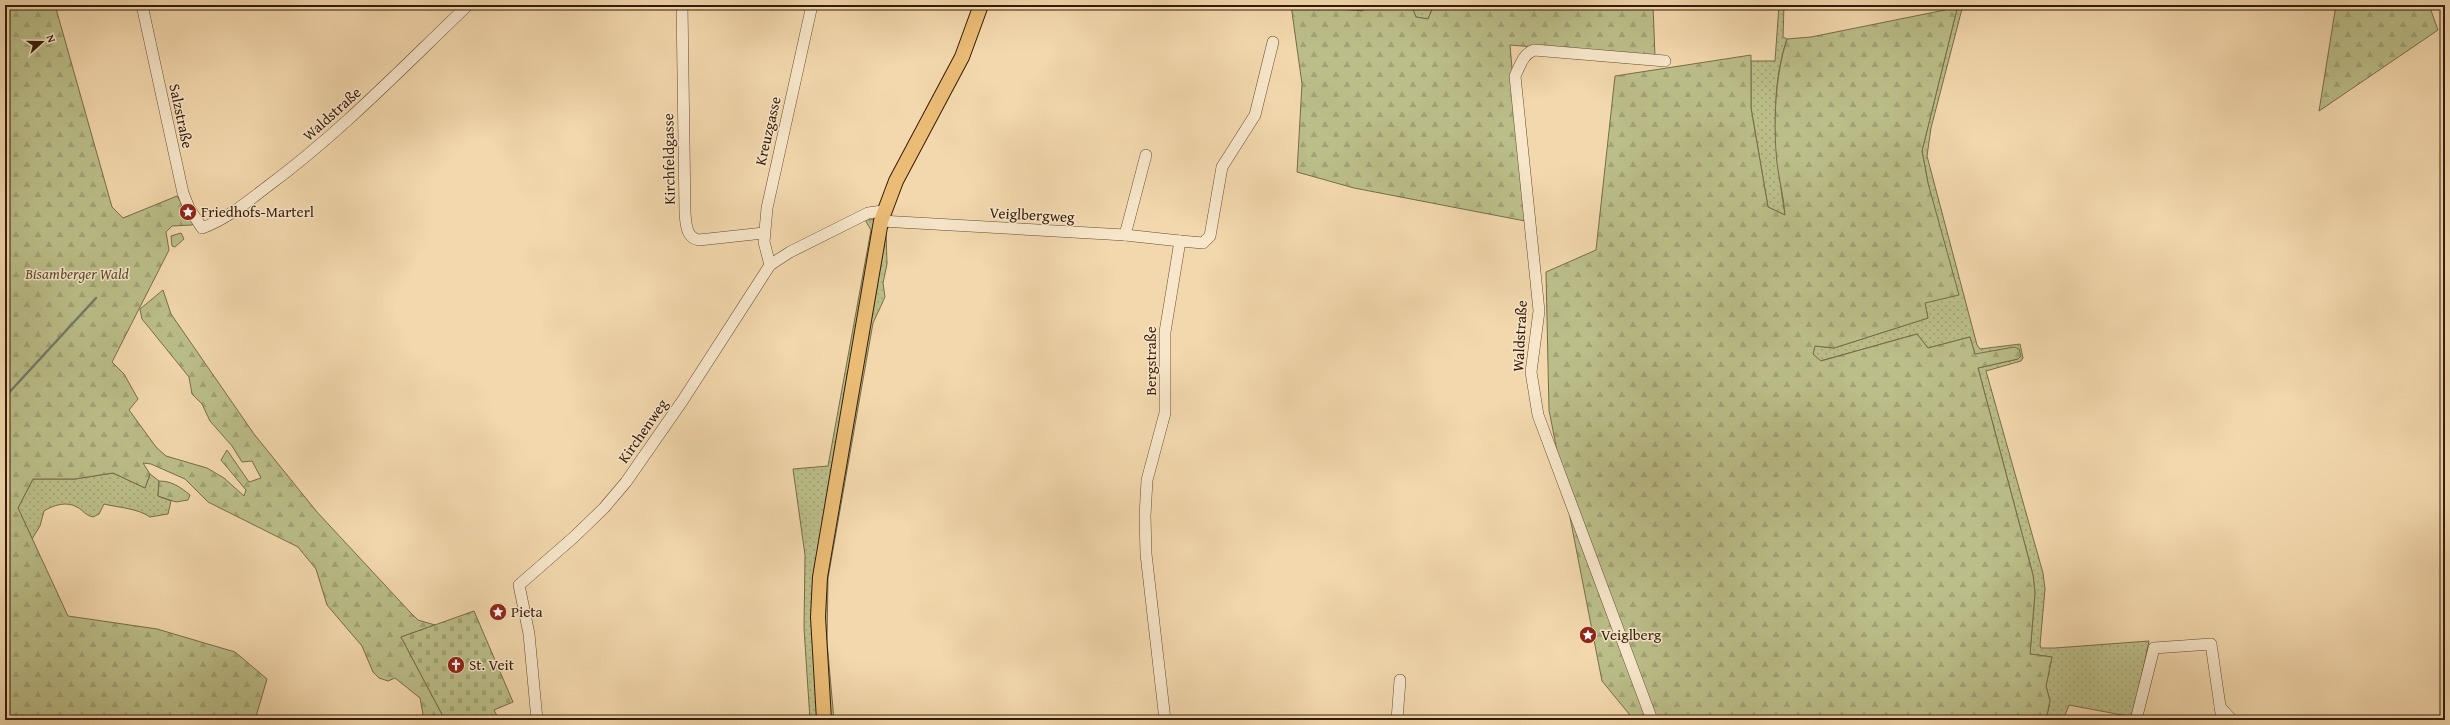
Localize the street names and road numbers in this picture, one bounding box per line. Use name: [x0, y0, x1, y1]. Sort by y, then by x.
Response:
street label: Salzstraße: [164, 82, 199, 150]
street label: Waldstraße: [298, 82, 365, 145]
street label: Kreuzgasse: [749, 94, 786, 167]
street label: Kirchfeldgasse: [657, 113, 680, 205]
street label: Veiglbergweg: [989, 202, 1076, 227]
street label: Waldstraße: [1507, 300, 1532, 372]
street label: Bergstraße: [1140, 326, 1161, 396]
street label: Kirchenweg: [613, 394, 673, 467]

